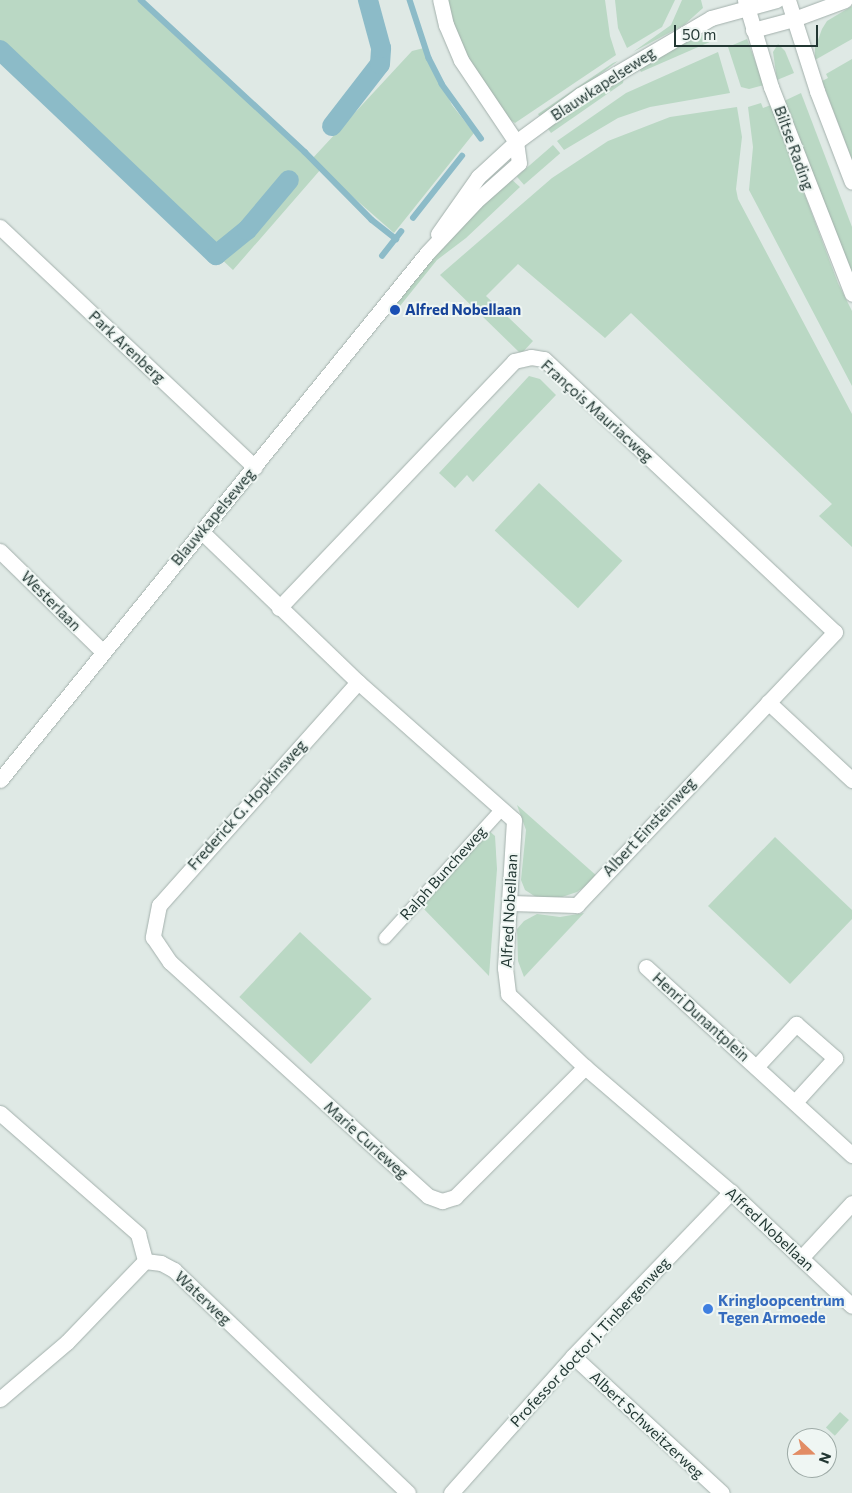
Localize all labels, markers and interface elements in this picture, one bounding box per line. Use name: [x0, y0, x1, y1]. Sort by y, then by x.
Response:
scale bar: [677, 15, 821, 47]
text: 50 m: [682, 25, 716, 43]
street label: Blauwkapelseweg: [548, 44, 658, 124]
street label: Biltse Rading: [770, 103, 818, 193]
place label: Alfred Nobellaan: [405, 301, 521, 319]
marker: Alfred Nobellaan: [389, 304, 401, 316]
street label: Park Arenberg: [85, 307, 169, 387]
street label: François Mauriacweg: [537, 356, 657, 466]
street label: Blauwkapelseweg: [167, 465, 259, 569]
street label: Westerlaan: [17, 567, 85, 635]
street label: Frederick G. Hopkinsweg: [184, 736, 310, 874]
street label: Albert Einsteinweg: [599, 774, 699, 880]
street label: Ralph Buncheweg: [396, 822, 490, 924]
street label: Alfred Nobellaan: [497, 853, 521, 969]
street label: Henri Dunantplein: [649, 969, 753, 1065]
street label: Marie Curieweg: [320, 1098, 412, 1182]
street label: Alfred Nobellaan: [722, 1183, 818, 1275]
street label: Professor doctor J. Tinbergenweg: [507, 1253, 673, 1431]
street label: Waterweg: [171, 1268, 235, 1328]
place label: Kringloopcentrum Tegen Armoede: [718, 1291, 845, 1326]
marker: Kringloopcentrum Tegen Armoede: [702, 1303, 714, 1315]
street label: Albert Schweitzerweg: [586, 1367, 708, 1483]
north arrow: [787, 1428, 837, 1478]
text: N: [816, 1450, 835, 1466]

